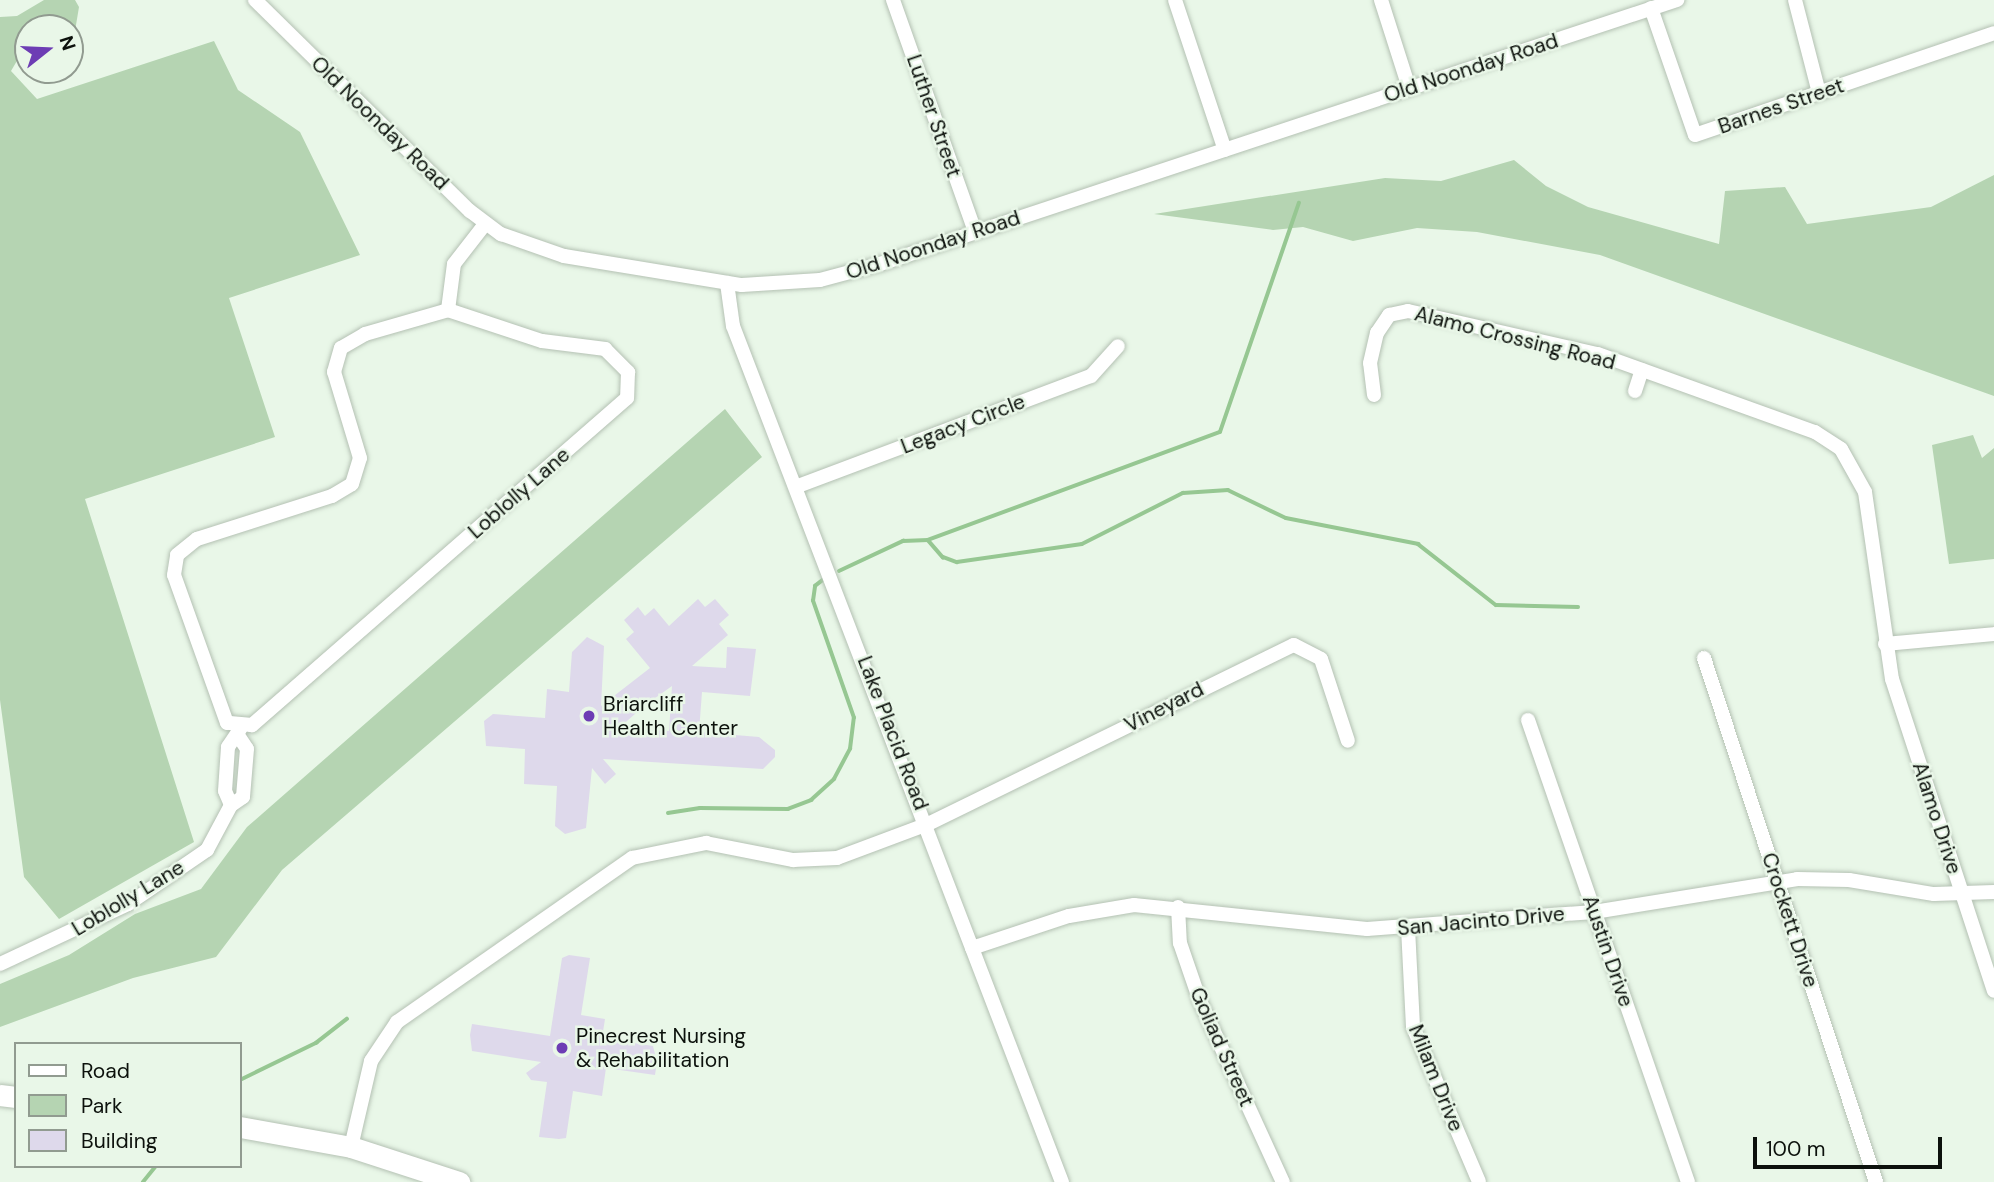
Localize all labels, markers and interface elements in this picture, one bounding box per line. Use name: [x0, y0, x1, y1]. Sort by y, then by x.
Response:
north arrow: [14, 14, 84, 84]
street label: Old Noonday Road: [1381, 28, 1561, 108]
text: N: [54, 33, 82, 53]
street label: Old Noonday Road: [306, 51, 454, 195]
street label: Luther Street: [901, 51, 967, 181]
street label: Barnes Street: [1715, 73, 1847, 139]
street label: Old Noonday Road: [843, 205, 1023, 285]
street label: Alamo Crossing Road: [1412, 301, 1618, 375]
street label: Legacy Circle: [897, 389, 1029, 459]
street label: Loblolly Lane: [463, 442, 575, 544]
street label: Lake Placid Road: [852, 652, 934, 814]
street label: Vineyard: [1120, 676, 1208, 738]
place label: Briarcliff Health Center: [603, 691, 738, 741]
marker: Briarcliff Health Center: [581, 708, 597, 724]
street label: Alamo Drive: [1907, 759, 1967, 877]
street label: Crockett Drive: [1756, 849, 1824, 991]
street label: Loblolly Lane: [67, 855, 189, 941]
street label: Austin Drive: [1577, 892, 1639, 1010]
street label: San Jacinto Drive: [1396, 901, 1566, 941]
street label: Goliad Street: [1185, 984, 1259, 1110]
street label: Milam Drive: [1403, 1021, 1469, 1135]
place label: Pinecrest Nursing & Rehabilitation: [576, 1023, 746, 1073]
marker: Pinecrest Nursing & Rehabilitation: [554, 1040, 570, 1056]
legend: [14, 1042, 242, 1168]
text: Road: [81, 1057, 130, 1085]
text: Park: [81, 1092, 122, 1120]
scale bar: [1756, 1122, 1945, 1166]
text: Building: [81, 1127, 157, 1155]
text: 100 m: [1766, 1135, 1826, 1163]

